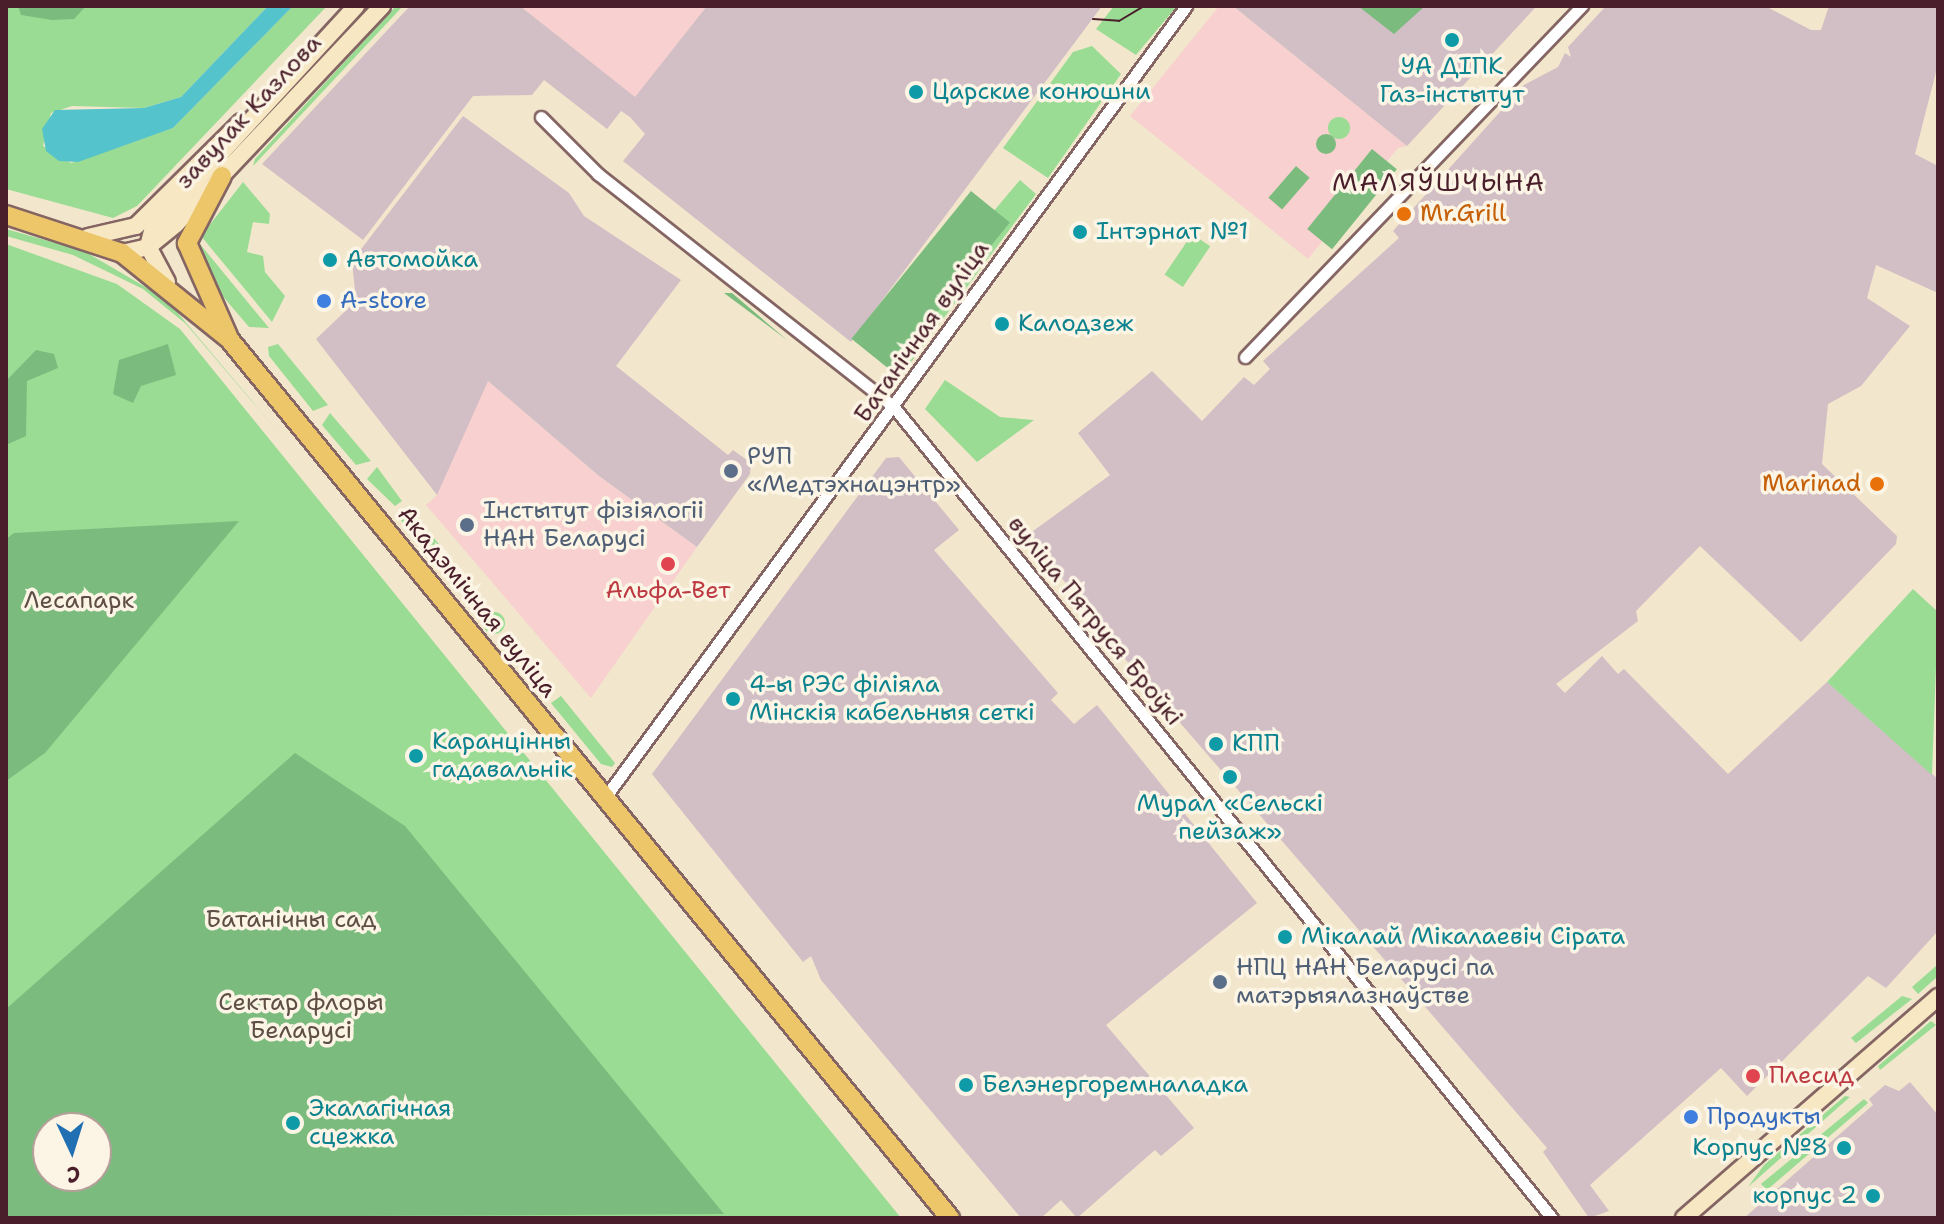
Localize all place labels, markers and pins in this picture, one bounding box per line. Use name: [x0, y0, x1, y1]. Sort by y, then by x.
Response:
marker: УА ДІПК Газ-інстытут: [1443, 31, 1461, 49]
place label: УА ДІПК Газ-інстытут: [1380, 53, 1524, 109]
place label: Царские конюшни: [932, 78, 1151, 106]
marker: Царские конюшни: [907, 83, 925, 101]
place label: Mr.Grill: [1420, 200, 1506, 228]
marker: Mr.Grill: [1395, 205, 1413, 223]
place label: Інтэрнат №1: [1096, 218, 1248, 246]
marker: Інтэрнат №1: [1071, 223, 1089, 241]
place label: Автомойка: [346, 246, 478, 274]
marker: Автомойка: [321, 251, 339, 269]
place label: А-store: [340, 287, 427, 315]
marker: А-store: [315, 292, 333, 310]
place label: Калодзеж: [1018, 310, 1133, 338]
marker: Калодзеж: [993, 315, 1011, 333]
place label: РУП «Медтэхнацэнтр»: [747, 443, 961, 499]
marker: РУП «Медтэхнацэнтр»: [722, 462, 740, 480]
place label: Marinad: [1762, 470, 1861, 498]
marker: Marinad: [1868, 475, 1886, 493]
place label: Інстытут фізіялогіі НАН Беларусі: [483, 497, 704, 553]
marker: Інстытут фізіялогіі НАН Беларусі: [458, 516, 476, 534]
marker: Альфа-Вет: [659, 555, 677, 573]
place label: Альфа-Вет: [606, 577, 730, 605]
place label: 4-ы РЭС філіяла Мінскія кабельныя сеткі: [749, 671, 1035, 727]
marker: 4-ы РЭС філіяла Мінскія кабельныя сеткі: [724, 690, 742, 708]
place label: Каранцінны гадавальнік: [432, 728, 573, 784]
place label: КПП: [1232, 730, 1280, 758]
marker: КПП: [1207, 735, 1225, 753]
marker: Каранцінны гадавальнік: [407, 747, 425, 765]
marker: Мурал «Сельскі пейзаж»: [1221, 768, 1239, 786]
place label: Мурал «Сельскі пейзаж»: [1137, 790, 1323, 846]
place label: Мікалай Мікалаевіч Сірата: [1301, 923, 1625, 951]
marker: Мікалай Мікалаевіч Сірата: [1276, 928, 1294, 946]
place label: НПЦ НАН Беларусі па матэрыялазнаўстве: [1236, 954, 1494, 1010]
marker: НПЦ НАН Беларусі па матэрыялазнаўстве: [1211, 973, 1229, 991]
place label: Плесид: [1769, 1062, 1854, 1090]
marker: Плесид: [1744, 1067, 1762, 1085]
place label: Белэнергоремналадка: [982, 1071, 1248, 1099]
marker: Белэнергоремналадка: [957, 1076, 975, 1094]
place label: Экалагічная сцежка: [309, 1095, 452, 1151]
place label: Продукты: [1707, 1103, 1821, 1131]
marker: Продукты: [1682, 1108, 1700, 1126]
marker: Экалагічная сцежка: [284, 1114, 302, 1132]
place label: Корпус №8: [1692, 1134, 1828, 1162]
marker: Корпус №8: [1835, 1139, 1853, 1157]
place label: корпус 2: [1752, 1182, 1857, 1210]
marker: корпус 2: [1864, 1187, 1882, 1205]

